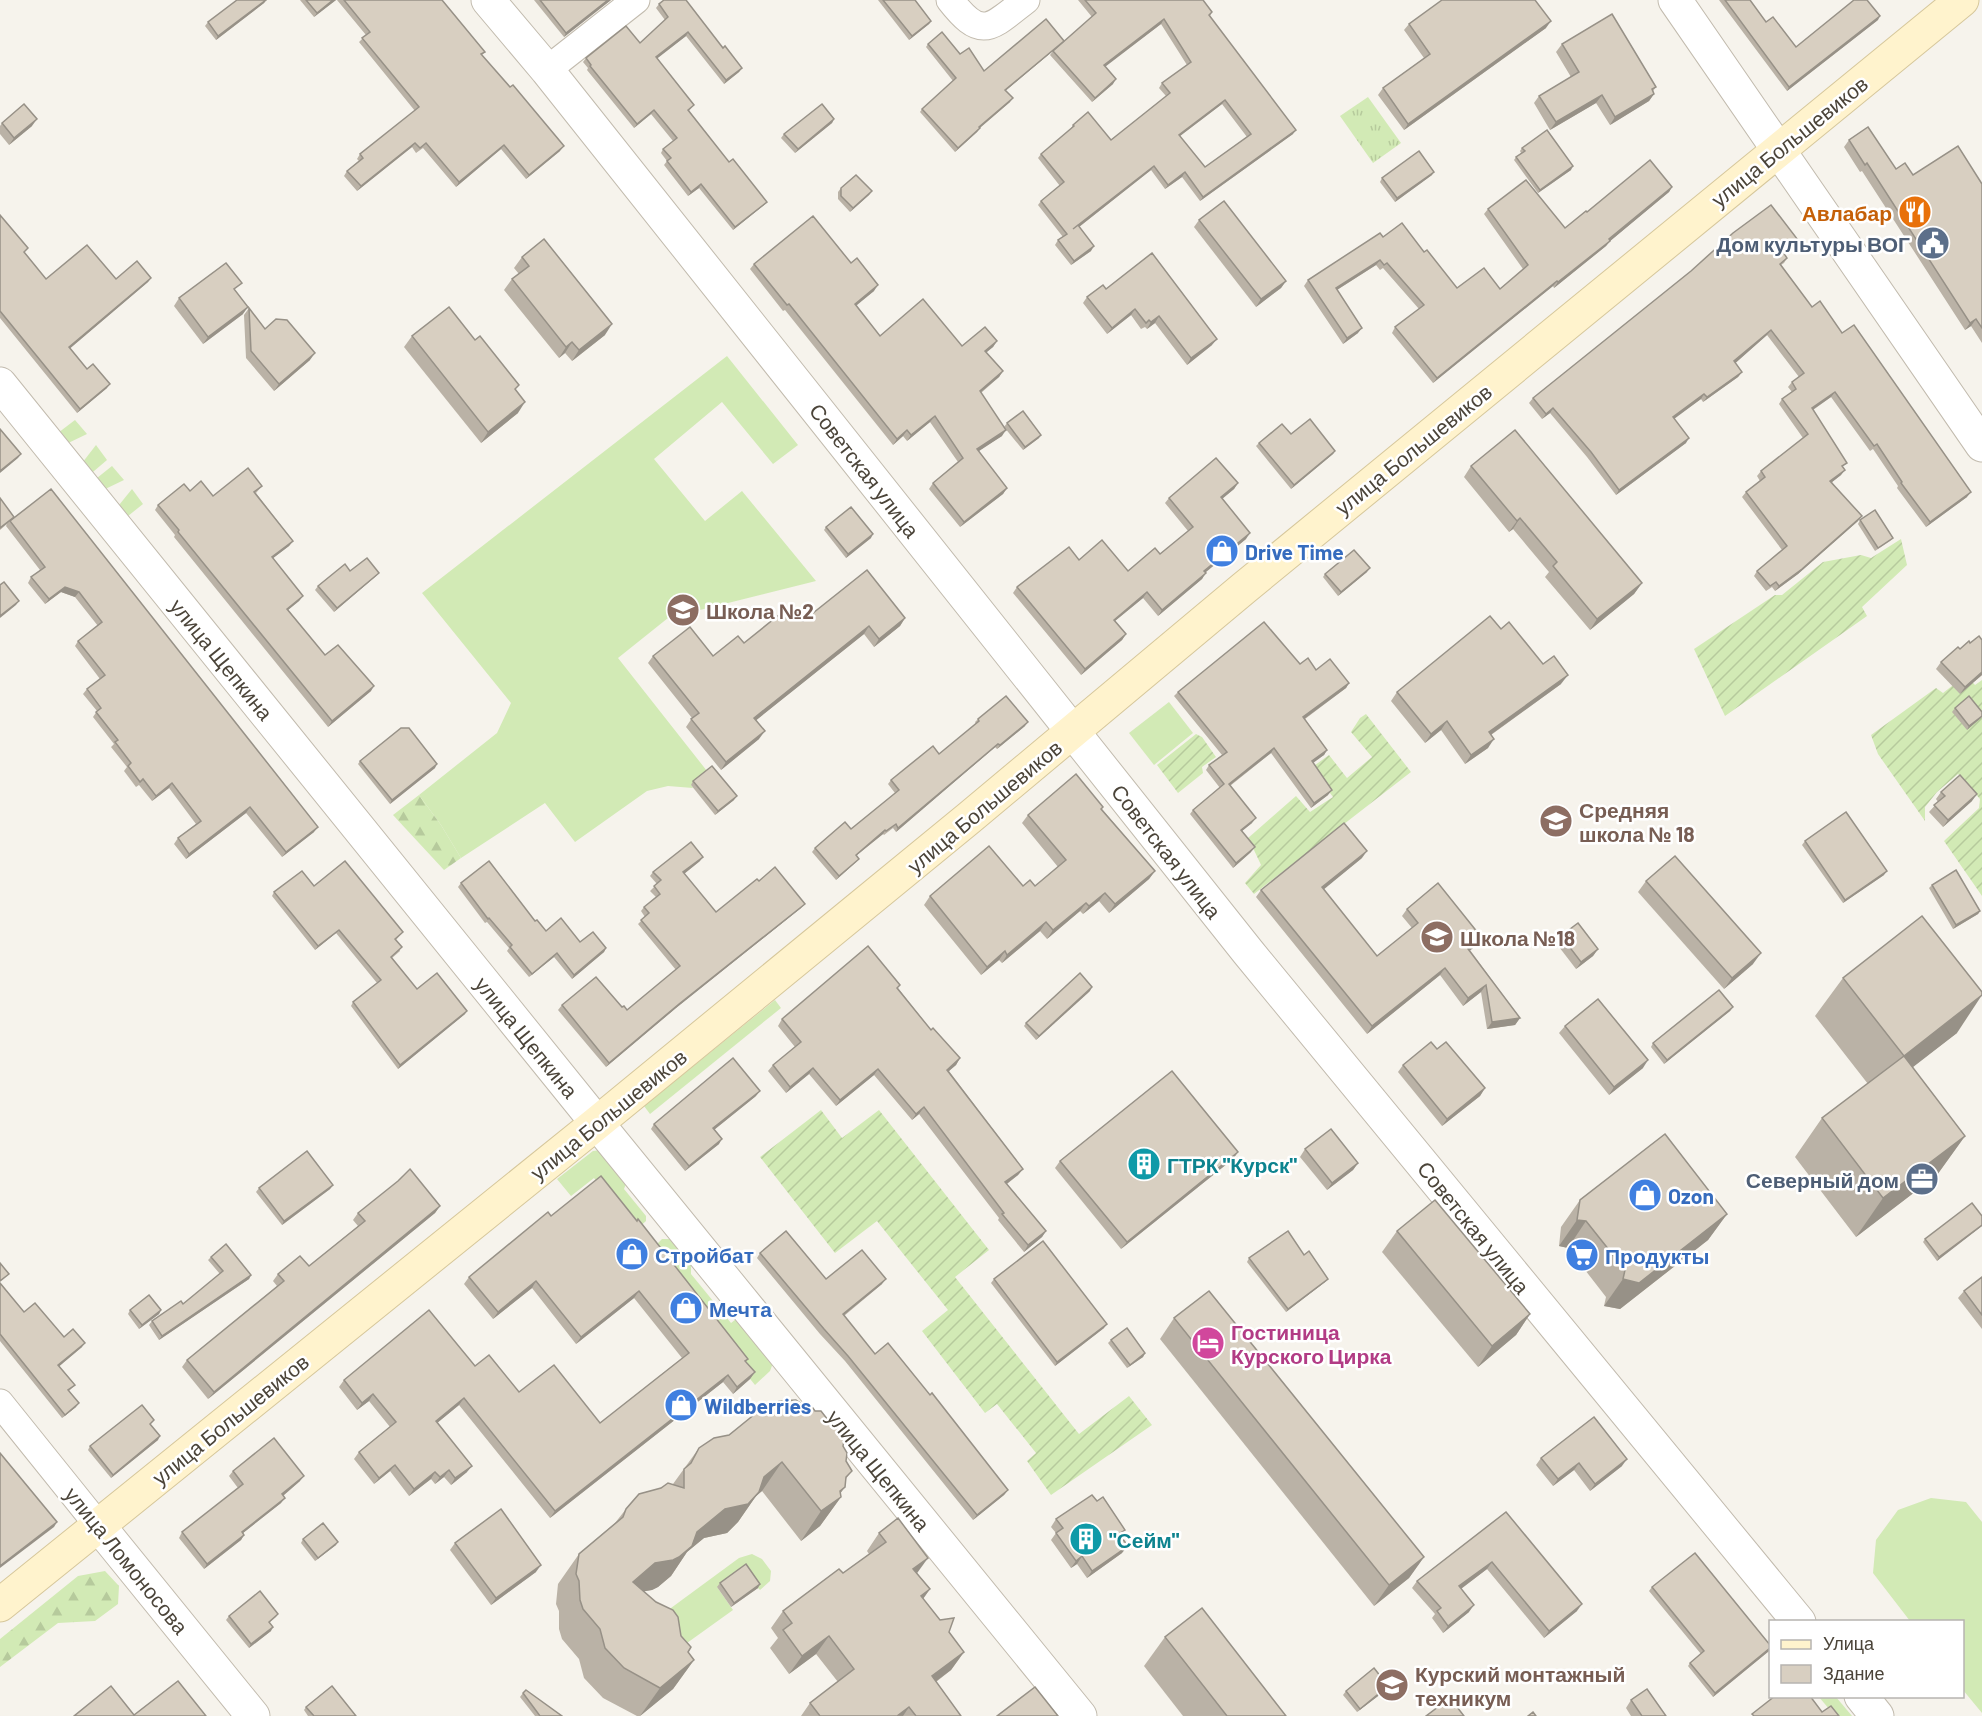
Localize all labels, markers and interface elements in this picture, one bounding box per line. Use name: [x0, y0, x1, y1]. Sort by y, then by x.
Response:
street label: улица Большевиков: [1706, 70, 1872, 212]
restaurant icon: Авлабар: [1897, 194, 1933, 230]
place label: Авлабар: [1802, 200, 1892, 225]
public building icon: Дом культуры ВОГ: [1915, 225, 1951, 261]
place label: Дом культуры ВОГ: [1716, 231, 1910, 256]
street label: улица Большевиков: [1330, 378, 1496, 520]
street label: Советская улица: [805, 398, 925, 542]
shop icon: Drive Time: [1204, 533, 1240, 569]
place label: Drive Time: [1245, 539, 1344, 564]
school or university icon: Школа №2: [665, 592, 701, 628]
street label: улица Щепкина: [165, 593, 279, 725]
place label: Школа №2: [706, 598, 814, 623]
street label: улица Большевиков: [902, 734, 1066, 878]
street label: Советская улица: [1107, 779, 1227, 923]
place label: Средняя школа № 18: [1579, 797, 1695, 846]
school or university icon: Средняя школа № 18: [1538, 803, 1574, 839]
school or university icon: Школа №18: [1419, 919, 1455, 955]
place label: Школа №18: [1460, 925, 1575, 950]
street label: улица Щепкина: [470, 971, 584, 1103]
street label: улица Большевиков: [525, 1043, 691, 1185]
building icon: ГТРК "Курск": [1126, 1146, 1162, 1182]
place label: ГТРК "Курск": [1167, 1152, 1298, 1177]
street label: Советская улица: [1413, 1156, 1535, 1299]
office icon: Северный дом: [1904, 1161, 1940, 1197]
place label: Северный дом: [1746, 1167, 1899, 1192]
shop icon: Ozon: [1627, 1177, 1663, 1213]
place label: Ozon: [1668, 1183, 1714, 1208]
shop icon: Стройбат: [614, 1236, 650, 1272]
supermarket icon: Продукты: [1564, 1237, 1600, 1273]
place label: Стройбат: [655, 1242, 754, 1267]
place label: Продукты: [1605, 1243, 1709, 1268]
shop icon: Мечта: [668, 1290, 704, 1326]
place label: Мечта: [709, 1296, 772, 1321]
place label: Гостиница Курского Цирка: [1231, 1319, 1392, 1368]
hotel icon: Гостиница Курского Цирка: [1190, 1325, 1226, 1361]
street label: улица Большевиков: [147, 1348, 313, 1490]
shop icon: Wildberries: [663, 1387, 699, 1423]
place label: Wildberries: [704, 1393, 811, 1418]
street label: улица Щепкина: [822, 1404, 936, 1536]
street label: улица Ломоносова: [60, 1481, 194, 1639]
building icon: "Сейм": [1068, 1521, 1104, 1557]
place label: "Сейм": [1109, 1527, 1180, 1552]
legend: [1769, 1620, 1964, 1698]
text: Улица: [1823, 1632, 1875, 1654]
place label: Курский монтажный техникум: [1415, 1661, 1625, 1710]
text: Здание: [1823, 1662, 1884, 1684]
school or university icon: Курский монтажный техникум: [1374, 1667, 1410, 1703]

